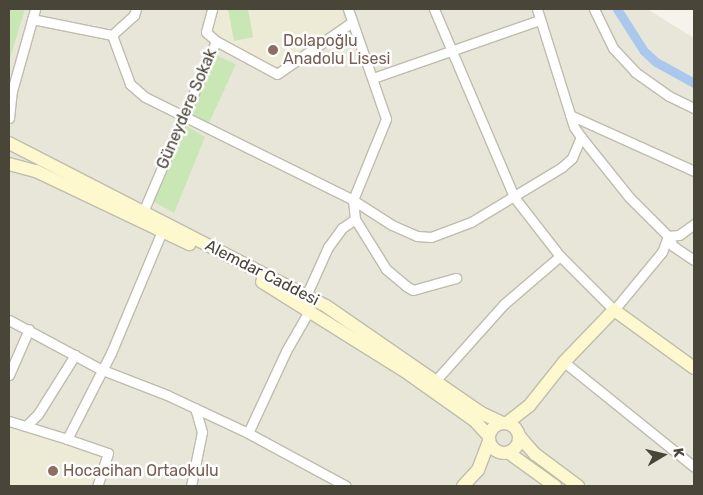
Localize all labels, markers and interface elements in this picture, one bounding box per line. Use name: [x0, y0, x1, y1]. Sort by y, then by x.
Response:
place label: Dolapoğlu Anadolu Lisesi: [283, 31, 390, 69]
marker: Dolapoğlu Anadolu Lisesi: [267, 44, 279, 56]
street label: Güneydere Sokak: [153, 46, 221, 172]
street label: Alemdar Caddesi: [202, 236, 322, 310]
north arrow: [638, 430, 688, 480]
text: K: [669, 447, 687, 458]
place label: Hocacihan Ortaokulu: [63, 461, 219, 481]
marker: Hocacihan Ortaokulu: [47, 465, 59, 477]

